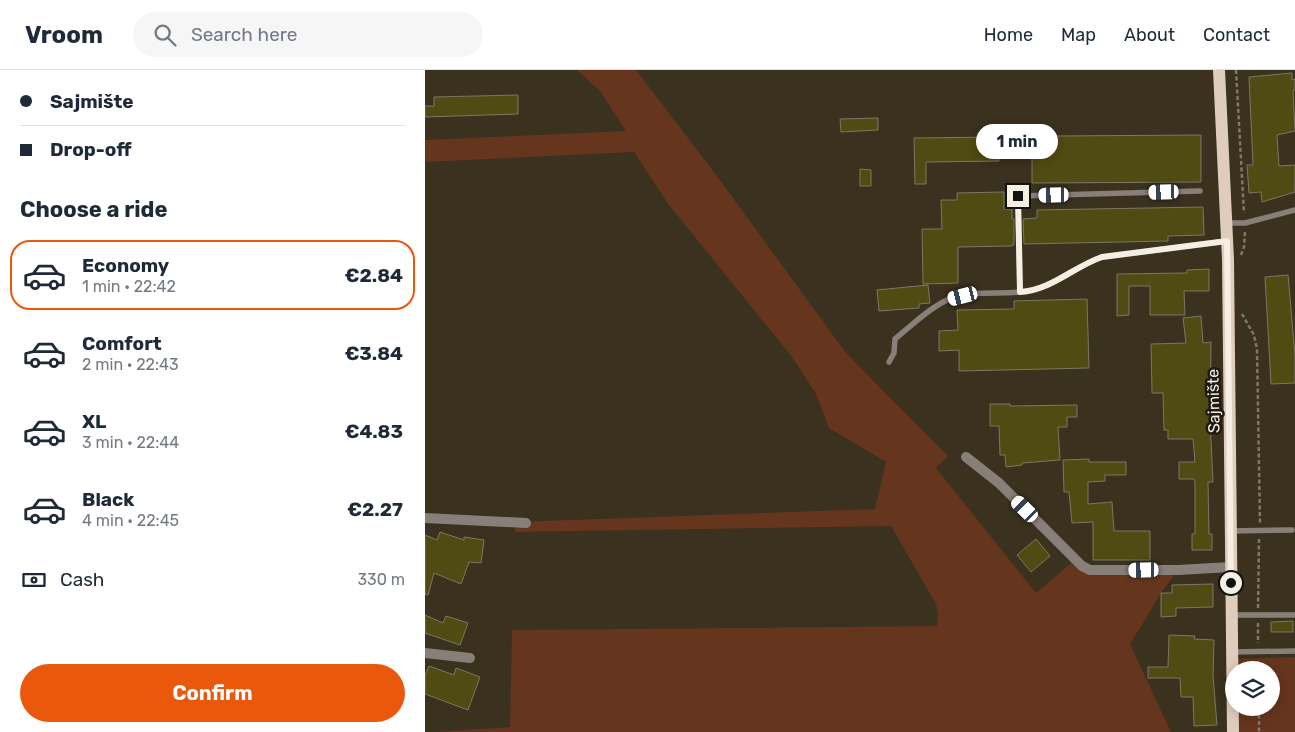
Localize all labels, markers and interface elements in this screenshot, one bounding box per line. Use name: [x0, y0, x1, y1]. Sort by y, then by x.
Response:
search box: [133, 12, 483, 57]
text: Vroom: [25, 21, 103, 49]
icon: search: [151, 21, 179, 49]
text: Search here: [191, 23, 297, 46]
text: Home: [984, 24, 1033, 46]
text: Map: [1061, 24, 1096, 46]
text: About: [1124, 24, 1175, 46]
text: Contact: [1203, 24, 1270, 46]
text: Sajmište: [50, 90, 134, 113]
callout: 1 min: [977, 124, 1059, 158]
text: 1 min: [997, 132, 1037, 151]
text: Drop-off: [50, 138, 132, 161]
car: [1148, 184, 1179, 200]
route end: [1007, 185, 1029, 207]
car: [1038, 187, 1069, 203]
text: Choose a ride: [20, 196, 167, 223]
icon: car: [22, 253, 67, 298]
text: Economy: [82, 254, 169, 277]
text: €2.84: [345, 264, 403, 287]
text: 1 min · 22:42: [82, 277, 176, 296]
car: [946, 285, 979, 307]
icon: car: [22, 331, 67, 376]
text: Comfort: [82, 332, 162, 355]
text: €3.84: [344, 342, 403, 365]
text: 2 min · 22:43: [82, 355, 179, 374]
street label: Sajmište: [1203, 369, 1224, 433]
icon: car: [22, 409, 67, 454]
text: XL: [82, 410, 106, 433]
text: €4.83: [345, 420, 403, 443]
text: 3 min · 22:44: [82, 433, 179, 452]
icon: car: [22, 487, 67, 532]
text: Black: [82, 488, 134, 511]
car: [1008, 493, 1041, 525]
text: €2.27: [347, 498, 403, 521]
text: 4 min · 22:45: [82, 511, 179, 530]
car: [1128, 562, 1159, 578]
icon: cash: [20, 566, 48, 594]
text: Cash: [60, 568, 104, 591]
text: 330 m: [357, 570, 405, 589]
route start: [1220, 572, 1242, 594]
map controls: [1225, 661, 1280, 716]
button: layers: [1225, 661, 1280, 716]
button: Confirm: [20, 664, 405, 722]

